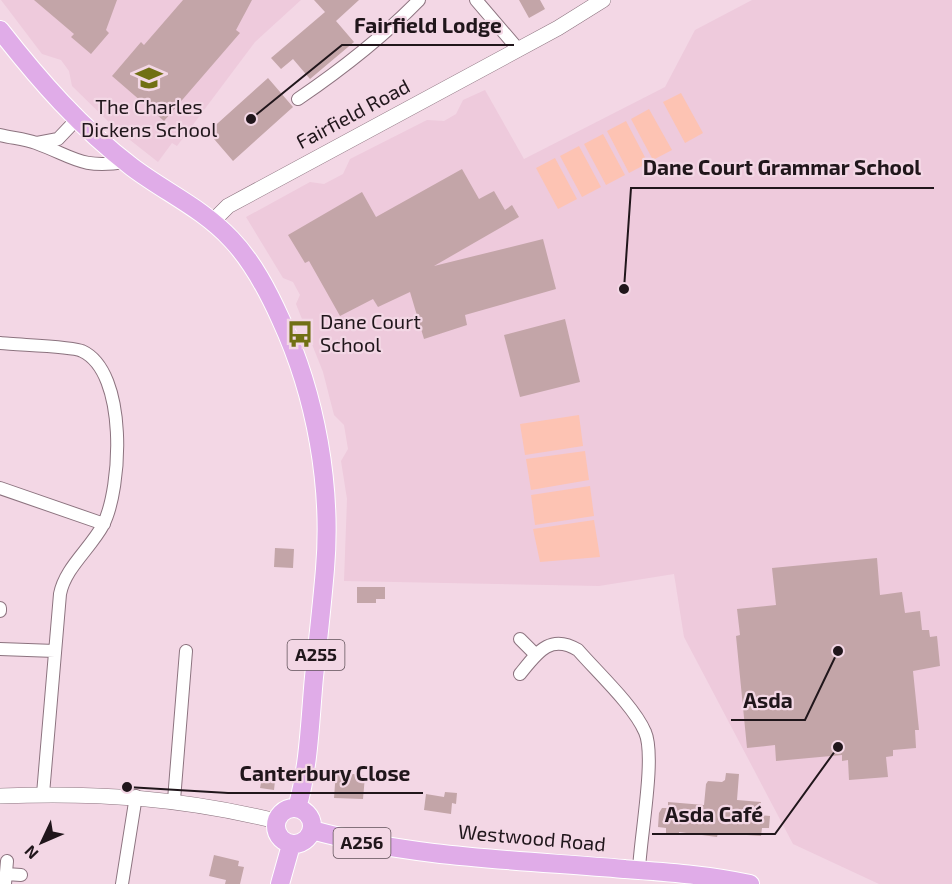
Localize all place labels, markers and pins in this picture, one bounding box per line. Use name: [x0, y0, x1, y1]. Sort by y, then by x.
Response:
callout: Fairfield Lodge: [342, 6, 514, 45]
school or university icon: The Charles Dickens School: [134, 63, 164, 93]
place label: The Charles Dickens School: [81, 94, 217, 141]
callout: Dane Court Grammar School: [631, 149, 934, 188]
place label: Dane Court School: [320, 309, 421, 356]
bus stop icon: Dane Court School: [285, 319, 315, 349]
callout: Asda: [731, 681, 805, 720]
callout: Canterbury Close: [228, 754, 423, 793]
callout: Asda Café: [652, 795, 775, 834]

